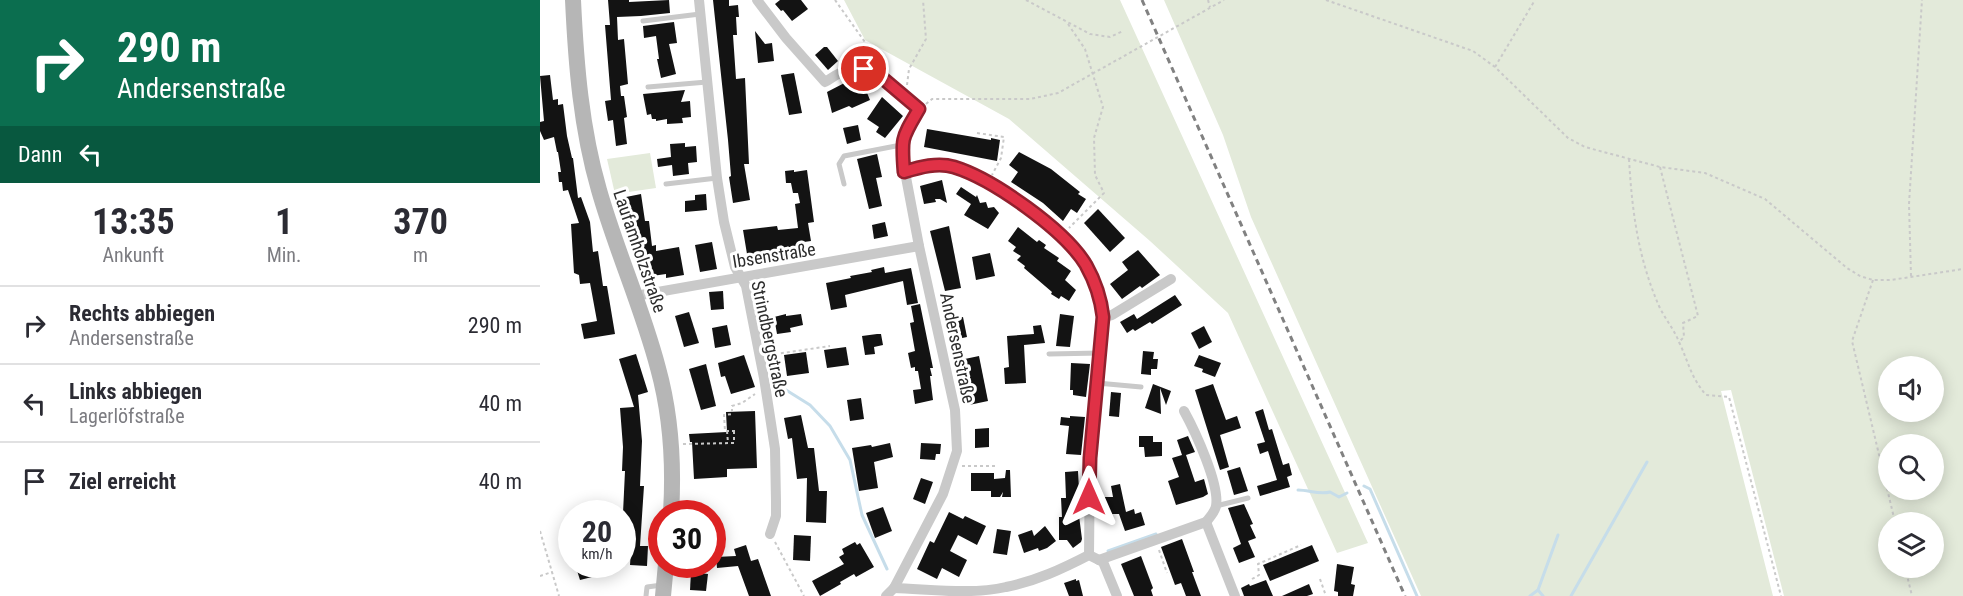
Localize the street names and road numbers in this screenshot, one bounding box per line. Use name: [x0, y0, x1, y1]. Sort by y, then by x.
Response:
street label: Laufamholzstraße: [609, 187, 671, 315]
street label: Ibsenstraße: [731, 238, 817, 272]
street label: Strindbergstraße: [747, 279, 793, 399]
street label: Andersenstraße: [936, 291, 980, 405]

